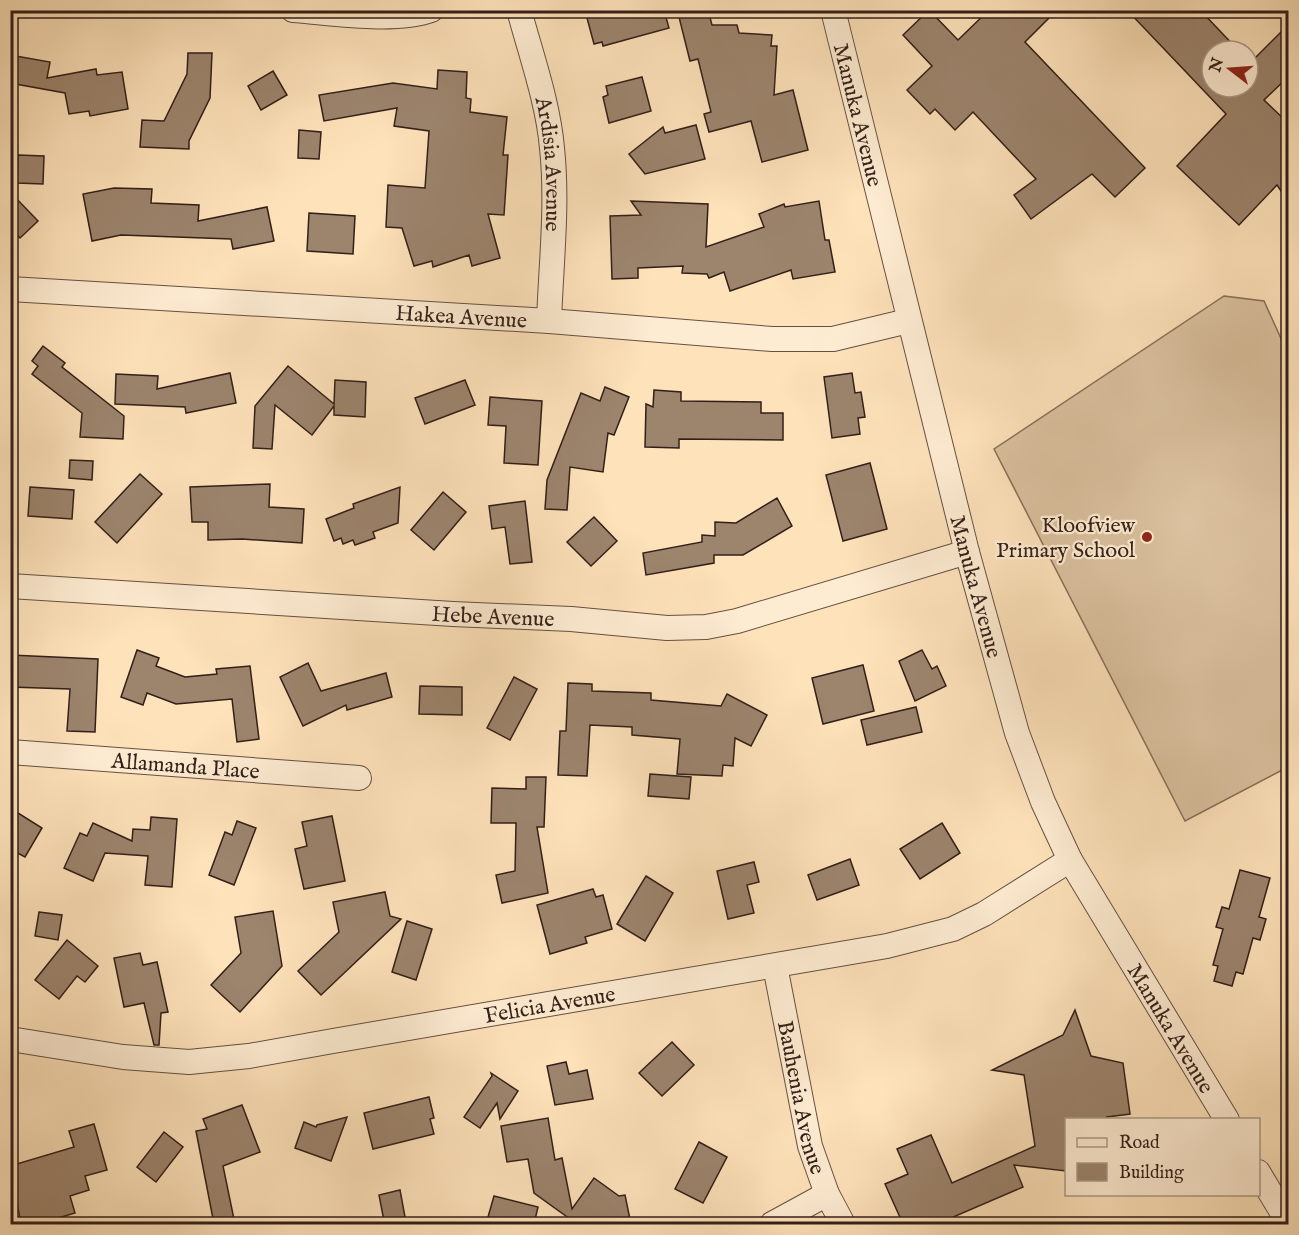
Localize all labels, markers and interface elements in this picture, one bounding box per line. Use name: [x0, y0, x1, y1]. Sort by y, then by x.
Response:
north arrow: [1200, 39, 1260, 99]
street label: Manuka Avenue: [826, 41, 888, 190]
text: N: [1206, 56, 1229, 76]
street label: Ardisia Avenue: [527, 93, 566, 232]
street label: Hakea Avenue: [394, 300, 528, 336]
place label: Kloofview Primary School: [996, 512, 1136, 565]
street label: Manuka Avenue: [942, 513, 1008, 661]
marker: Kloofview Primary School: [1140, 530, 1154, 544]
street label: Hebe Avenue: [431, 601, 555, 634]
street label: Allamanda Place: [109, 748, 260, 787]
street label: Manuka Avenue: [1120, 959, 1220, 1099]
street label: Felicia Avenue: [482, 981, 618, 1031]
street label: Bauhenia Avenue: [770, 1018, 831, 1179]
legend: [1065, 1118, 1260, 1196]
text: Road: [1119, 1132, 1160, 1155]
text: Building: [1119, 1162, 1184, 1185]

